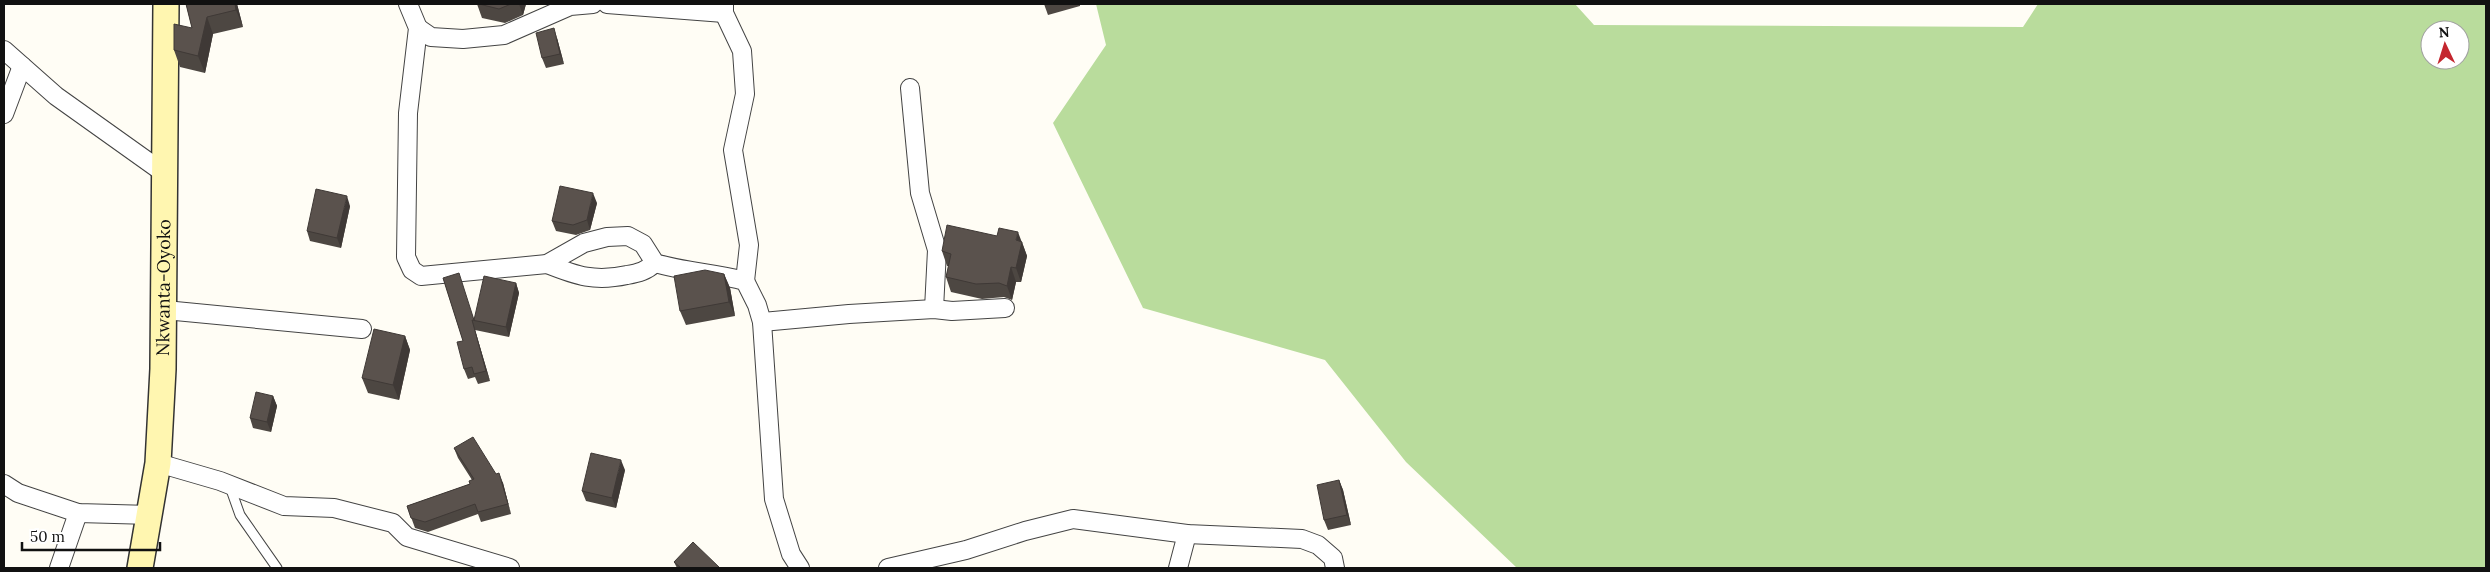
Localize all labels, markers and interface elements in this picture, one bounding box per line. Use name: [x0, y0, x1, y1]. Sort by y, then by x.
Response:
north arrow: [2420, 20, 2470, 70]
text: N: [2438, 23, 2450, 41]
street label: Nkwanta-Oyoko: [151, 219, 175, 356]
scale bar: [22, 520, 160, 552]
text: 50 m: [30, 527, 65, 546]

